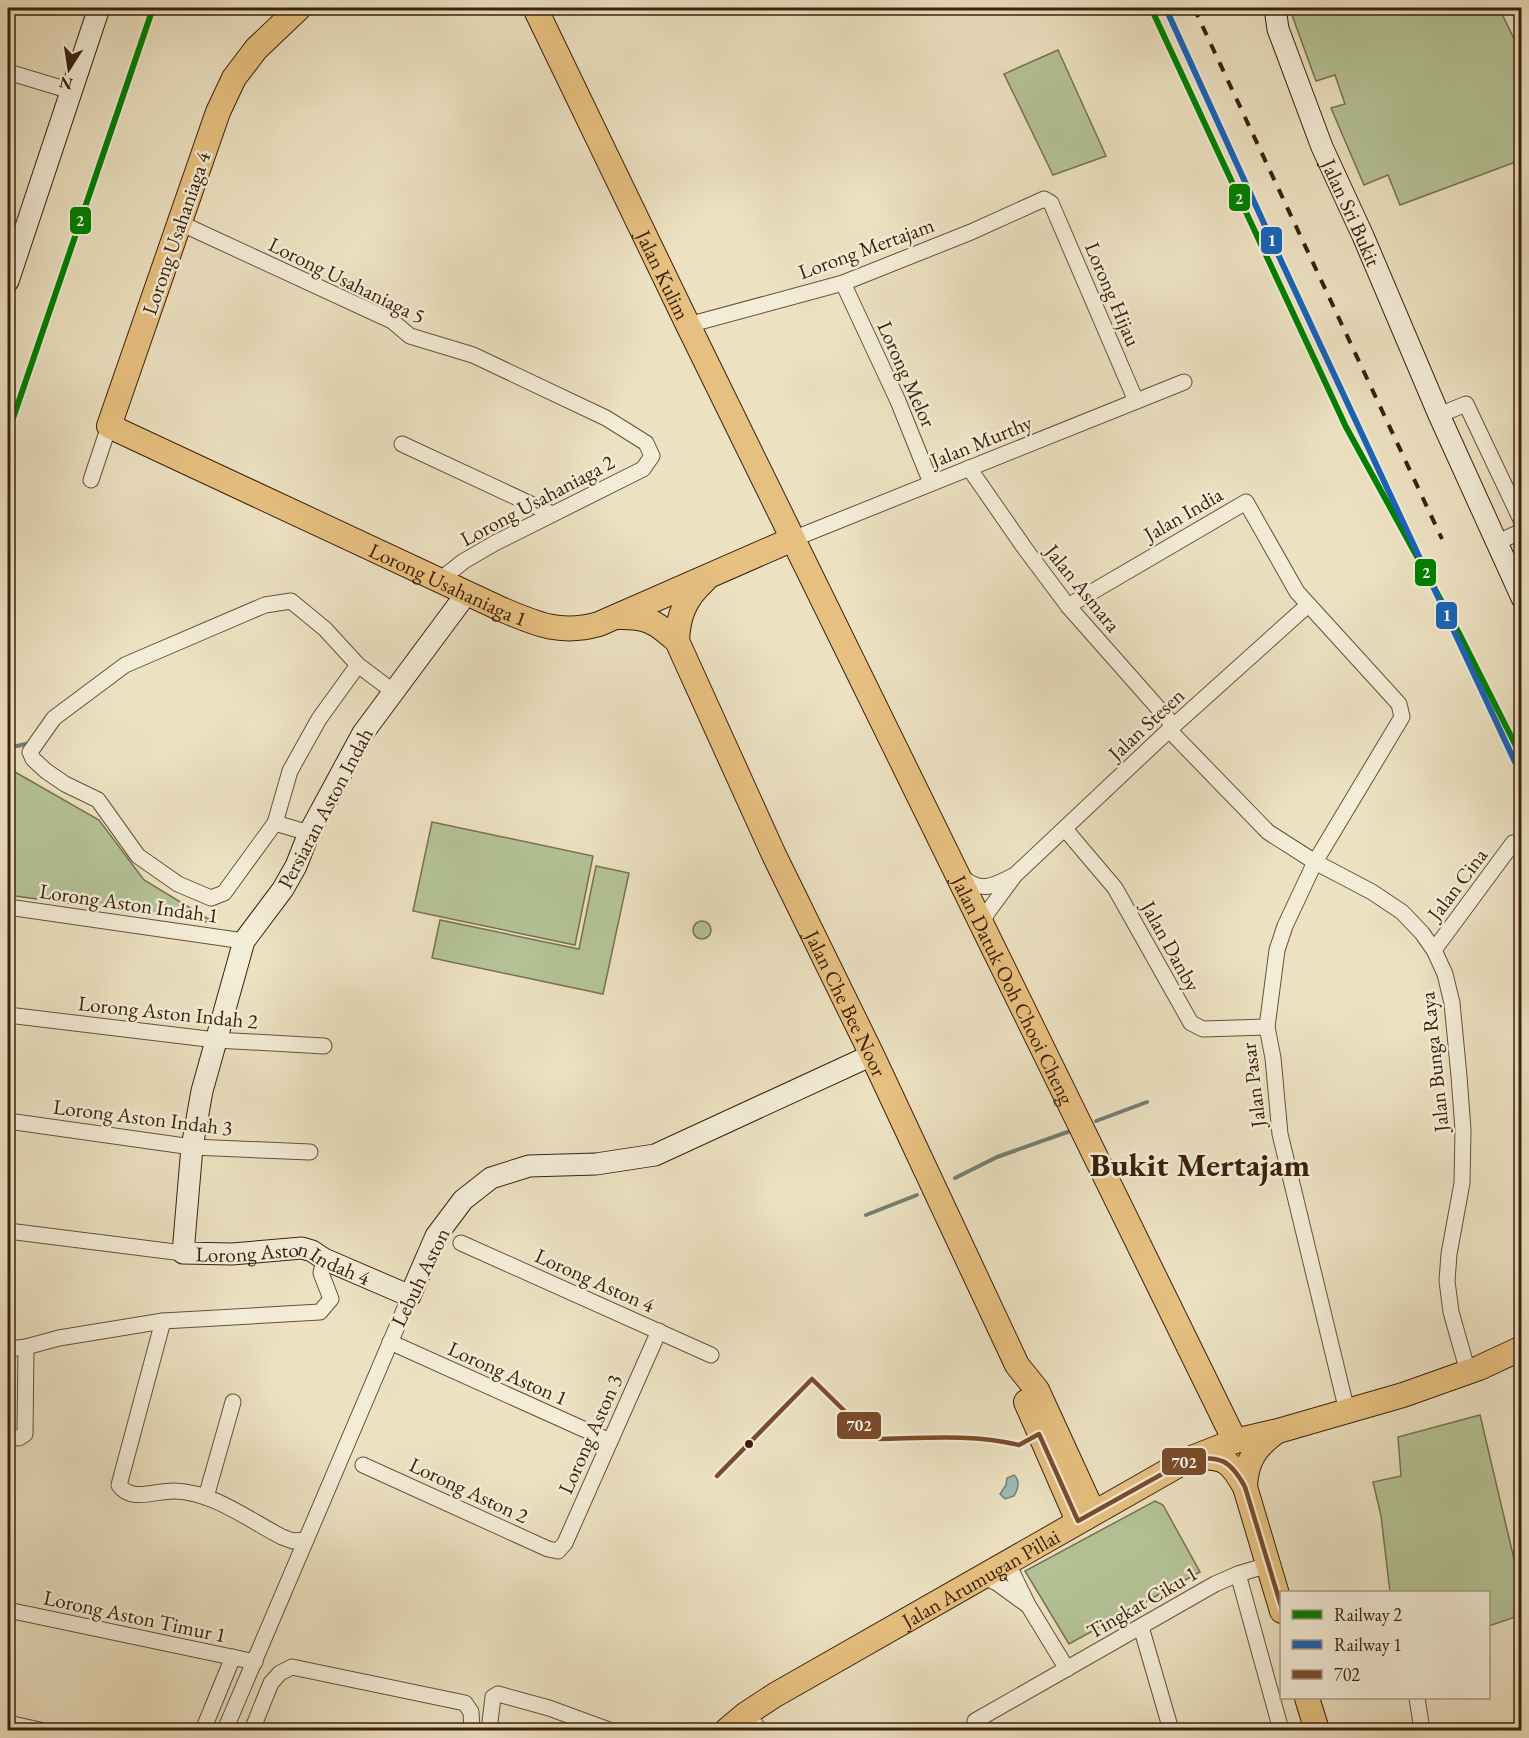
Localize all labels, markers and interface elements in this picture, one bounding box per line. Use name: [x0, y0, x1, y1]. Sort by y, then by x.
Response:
north arrow: [39, 39, 99, 99]
text: N: [57, 72, 75, 95]
street label: Lorong Usahaniaga 4: [135, 147, 217, 318]
street label: Jalan Sri Bukit: [1315, 152, 1388, 271]
line badge: 2: [1228, 183, 1251, 212]
text: 2: [1235, 188, 1244, 209]
line badge: 2: [69, 206, 92, 235]
text: 2: [76, 210, 85, 231]
street label: Lorong Mertajam: [794, 211, 938, 285]
street label: Jalan Kulim: [630, 224, 697, 324]
line badge: 1: [1260, 226, 1283, 255]
street label: Lorong Usahaniaga 5: [264, 230, 430, 330]
text: 1: [1268, 230, 1276, 251]
street label: Lorong Hijau: [1079, 238, 1147, 350]
street label: Lorong Melor: [872, 317, 942, 431]
street label: Jalan Murthy: [924, 408, 1036, 474]
street label: Lorong Usahaniaga 2: [455, 448, 619, 552]
street label: Jalan India: [1137, 480, 1228, 548]
street label: Lorong Usahaniaga 1: [365, 536, 531, 632]
street label: Jalan Asmara: [1038, 537, 1127, 638]
line badge: 2: [1414, 558, 1437, 587]
text: 2: [1422, 562, 1431, 583]
line badge: 1: [1435, 601, 1458, 630]
text: 1: [1443, 605, 1451, 626]
street label: Jalan Stesen: [1101, 682, 1190, 768]
street label: Persiaran Aston Indah: [271, 723, 379, 893]
street label: Jalan Cina: [1420, 842, 1493, 927]
street label: Jalan Datuk Ooh Chooi Cheng: [945, 869, 1082, 1109]
street label: Lorong Aston Indah 1: [38, 877, 220, 929]
street label: Jalan Danby: [1134, 894, 1207, 997]
street label: Jalan Che Bee Noor: [798, 924, 894, 1081]
street label: Lorong Aston Indah 2: [77, 989, 259, 1035]
street label: Jalan Bunga Raya: [1413, 990, 1455, 1135]
street label: Jalan Pasar: [1234, 1041, 1272, 1131]
street label: Lorong Aston Indah 3: [52, 1093, 234, 1141]
district label: Bukit Mertajam: [1090, 1143, 1311, 1186]
street label: Lebuh Aston: [384, 1223, 456, 1331]
street label: Lorong Aston Indah 4: [195, 1234, 375, 1291]
street label: Lorong Aston 4: [531, 1242, 660, 1319]
street label: Lorong Aston 1: [444, 1335, 572, 1411]
street label: Lorong Aston 3: [552, 1370, 628, 1498]
line badge: 702: [836, 1411, 882, 1440]
text: 702: [846, 1415, 872, 1436]
unlabelled marker: [743, 1438, 755, 1450]
line badge: 702: [1161, 1447, 1207, 1476]
street label: Lorong Aston 2: [405, 1451, 533, 1529]
text: 702: [1171, 1452, 1197, 1473]
street label: Jalan Arumugan Pillai: [895, 1522, 1064, 1635]
street label: Tingkat Ciku 1: [1082, 1559, 1202, 1645]
street label: Lorong Aston Timur 1: [41, 1583, 229, 1649]
legend: [1280, 1591, 1490, 1699]
text: Railway 2: [1334, 1603, 1402, 1626]
text: Railway 1: [1334, 1633, 1402, 1656]
text: 702: [1334, 1663, 1360, 1686]

